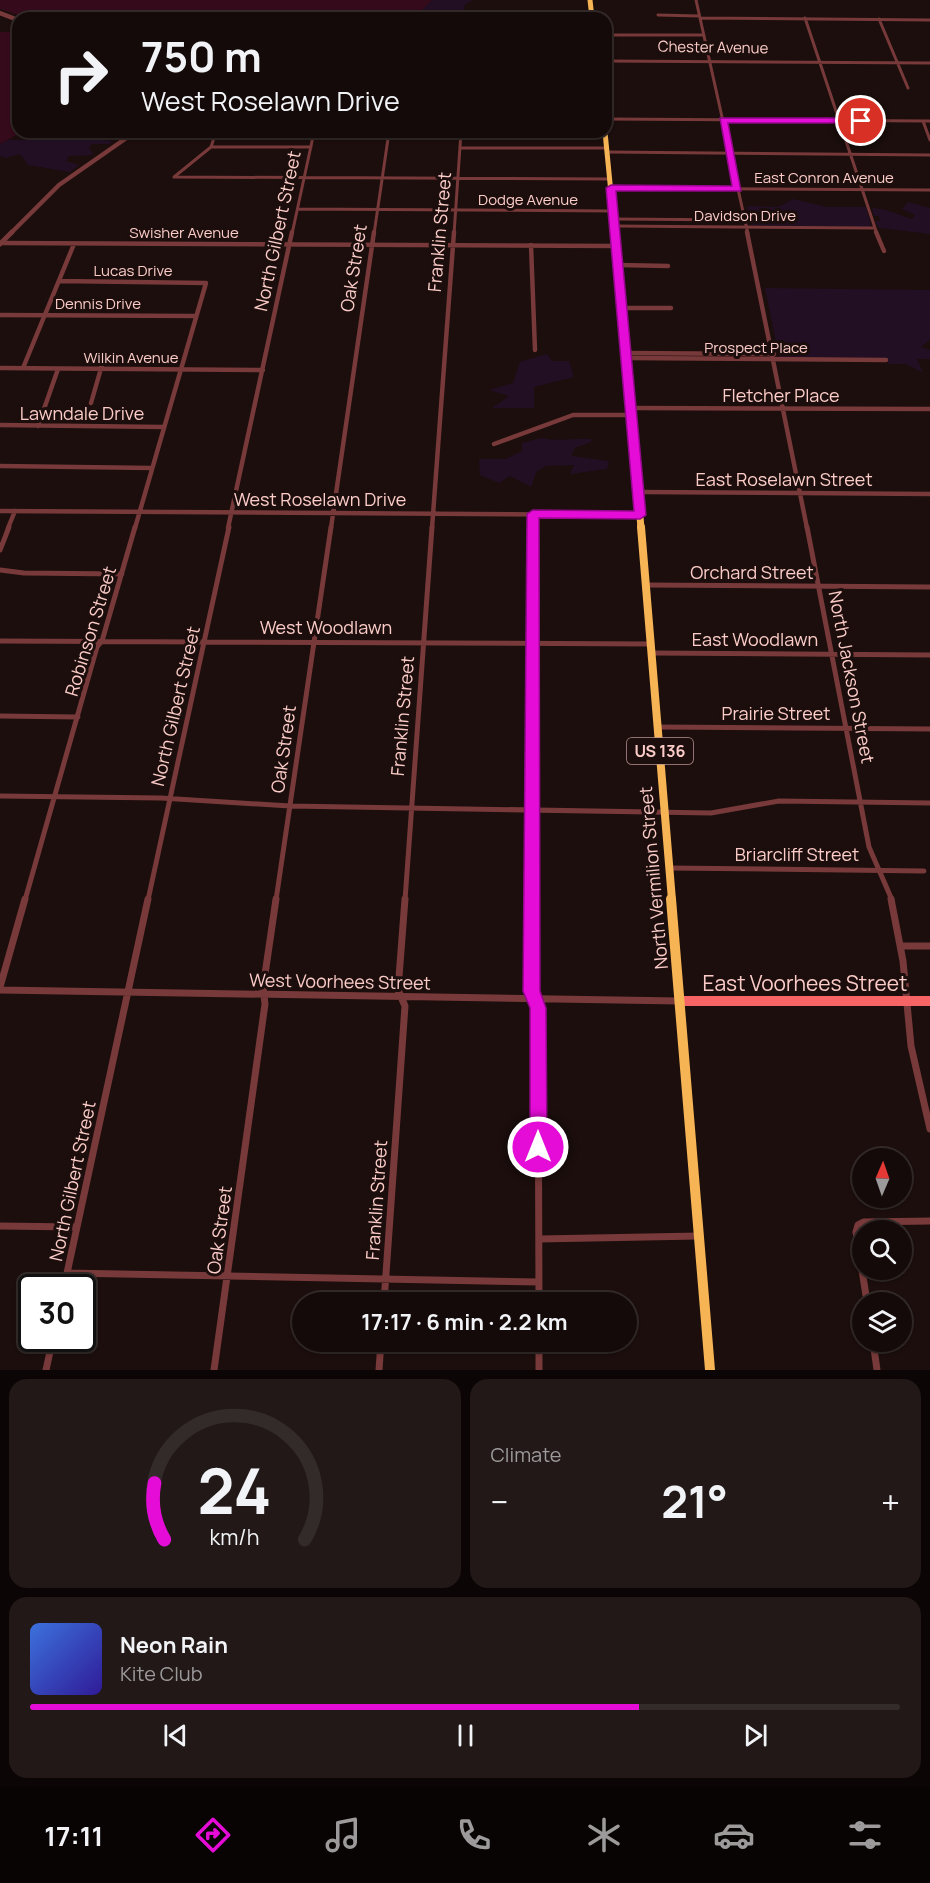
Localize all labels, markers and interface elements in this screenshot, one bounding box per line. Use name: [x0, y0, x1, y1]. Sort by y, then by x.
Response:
text: 750 m: [141, 27, 262, 85]
icon: right: [42, 36, 120, 114]
street label: Chester Avenue: [658, 36, 769, 58]
text: West Roselawn Drive: [141, 82, 400, 119]
pin: [835, 95, 886, 146]
icon: arrive: [844, 104, 877, 137]
street label: North Gilbert Street: [248, 149, 306, 313]
street label: East Conron Avenue: [754, 167, 894, 188]
street label: Franklin Street: [422, 171, 456, 293]
street label: Dodge Avenue: [478, 189, 578, 210]
street label: Davidson Drive: [694, 205, 796, 226]
street label: Swisher Avenue: [129, 222, 239, 243]
street label: Oak Street: [334, 222, 372, 314]
street label: Lucas Drive: [93, 260, 173, 281]
street label: Dennis Drive: [55, 293, 141, 314]
street label: Prospect Place: [704, 337, 808, 358]
street label: Wilkin Avenue: [84, 347, 179, 368]
street label: Fletcher Place: [722, 383, 840, 407]
street label: Lawndale Drive: [20, 401, 144, 425]
street label: East Roselawn Street: [695, 467, 873, 491]
street label: West Roselawn Drive: [234, 487, 406, 511]
street label: Orchard Street: [690, 560, 814, 584]
street label: Robinson Street: [59, 563, 121, 699]
street label: North Jackson Street: [823, 589, 881, 765]
street label: West Woodlawn: [260, 615, 392, 639]
street label: North Gilbert Street: [145, 624, 205, 788]
street label: East Woodlawn: [692, 627, 818, 651]
street label: Franklin Street: [385, 655, 419, 777]
street label: Prairie Street: [722, 701, 830, 725]
street label: Oak Street: [265, 704, 301, 794]
road number: US 136: [627, 738, 693, 764]
street label: North Vermilion Street: [633, 786, 673, 970]
street label: Briarcliff Street: [735, 842, 859, 866]
street label: West Voorhees Street: [249, 967, 431, 995]
street label: East Voorhees Street: [702, 969, 908, 997]
street label: North Gilbert Street: [43, 1099, 101, 1263]
position arrow: [506, 1115, 570, 1179]
street label: Franklin Street: [360, 1139, 392, 1261]
north arrow: [852, 1148, 912, 1208]
map controls: [852, 1148, 912, 1352]
street label: Oak Street: [201, 1185, 237, 1275]
button: search: [852, 1220, 912, 1280]
speed limit sign: 30: [18, 1274, 96, 1352]
button: layers: [852, 1292, 912, 1352]
text: 17:17 · 6 min · 2.2 km: [361, 1307, 568, 1337]
text: Climate: [491, 1441, 562, 1468]
text: 24: [198, 1447, 272, 1533]
text: 21°: [661, 1470, 728, 1532]
text: −: [491, 1479, 508, 1524]
text: +: [881, 1479, 900, 1524]
text: km/h: [210, 1523, 260, 1552]
text: Neon Rain: [120, 1630, 228, 1660]
text: Kite Club: [120, 1660, 203, 1687]
icon: previous: [159, 1719, 192, 1752]
icon: pause: [449, 1719, 482, 1752]
icon: next: [739, 1719, 772, 1752]
icon: directions: [192, 1814, 234, 1856]
icon: music: [322, 1814, 364, 1856]
icon: phone: [453, 1814, 495, 1856]
icon: climate: [583, 1814, 625, 1856]
icon: car: [713, 1814, 755, 1856]
icon: filters: [844, 1814, 886, 1856]
text: 17:11: [44, 1817, 103, 1854]

